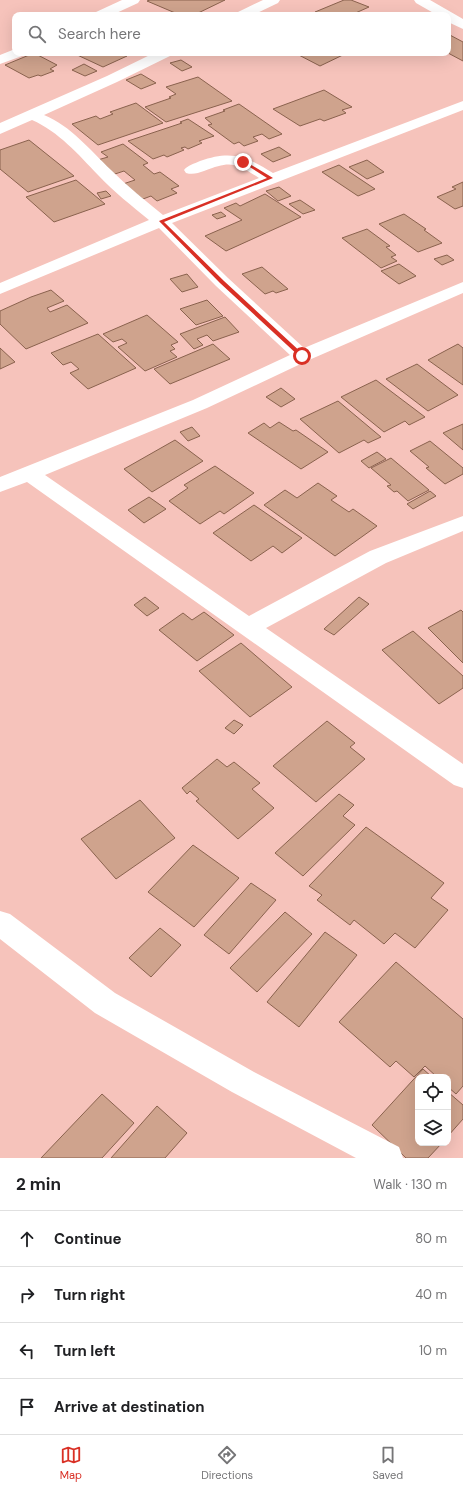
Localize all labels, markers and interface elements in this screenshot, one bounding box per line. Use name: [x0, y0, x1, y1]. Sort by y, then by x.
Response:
search box: [12, 12, 451, 56]
icon: search: [26, 23, 48, 45]
text: Search here: [58, 24, 141, 44]
route end: [234, 153, 252, 171]
route start: [293, 347, 311, 365]
map controls: [415, 1074, 451, 1146]
button: locate: [415, 1074, 451, 1110]
button: layers: [415, 1110, 451, 1146]
text: 2 min: [16, 1173, 61, 1195]
text: Walk · 130 m: [373, 1176, 447, 1193]
icon: ahead: [16, 1228, 38, 1250]
text: Continue: [54, 1229, 122, 1249]
text: 80 m: [415, 1230, 447, 1247]
icon: right: [16, 1284, 38, 1306]
text: Turn right: [54, 1285, 125, 1305]
text: 40 m: [415, 1286, 447, 1303]
icon: left: [16, 1340, 38, 1362]
text: Turn left: [54, 1341, 115, 1361]
text: 10 m: [419, 1342, 447, 1359]
icon: arrive: [16, 1396, 38, 1418]
text: Arrive at destination: [54, 1397, 205, 1417]
tab: Map: [60, 1444, 82, 1482]
tab: Directions: [201, 1444, 253, 1482]
tab: Saved: [372, 1444, 403, 1482]

